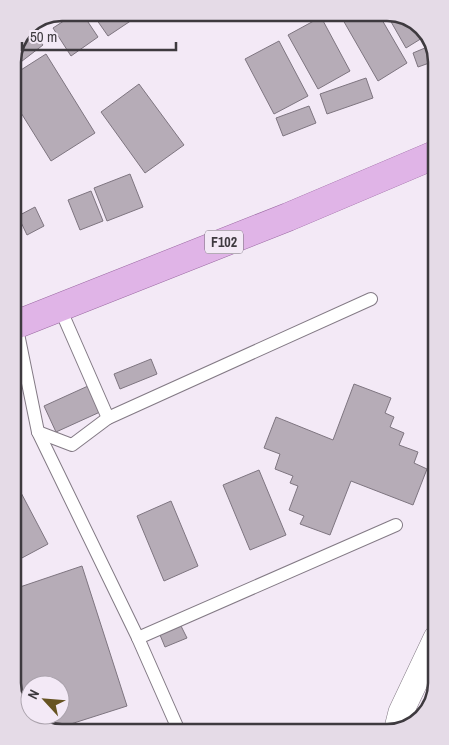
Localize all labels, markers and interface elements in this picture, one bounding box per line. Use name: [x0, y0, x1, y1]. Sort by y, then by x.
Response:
scale bar: [22, 20, 176, 52]
text: 50 m: [30, 26, 57, 47]
road number: F102: [205, 230, 243, 253]
north arrow: [20, 675, 70, 725]
text: N: [23, 687, 43, 702]

